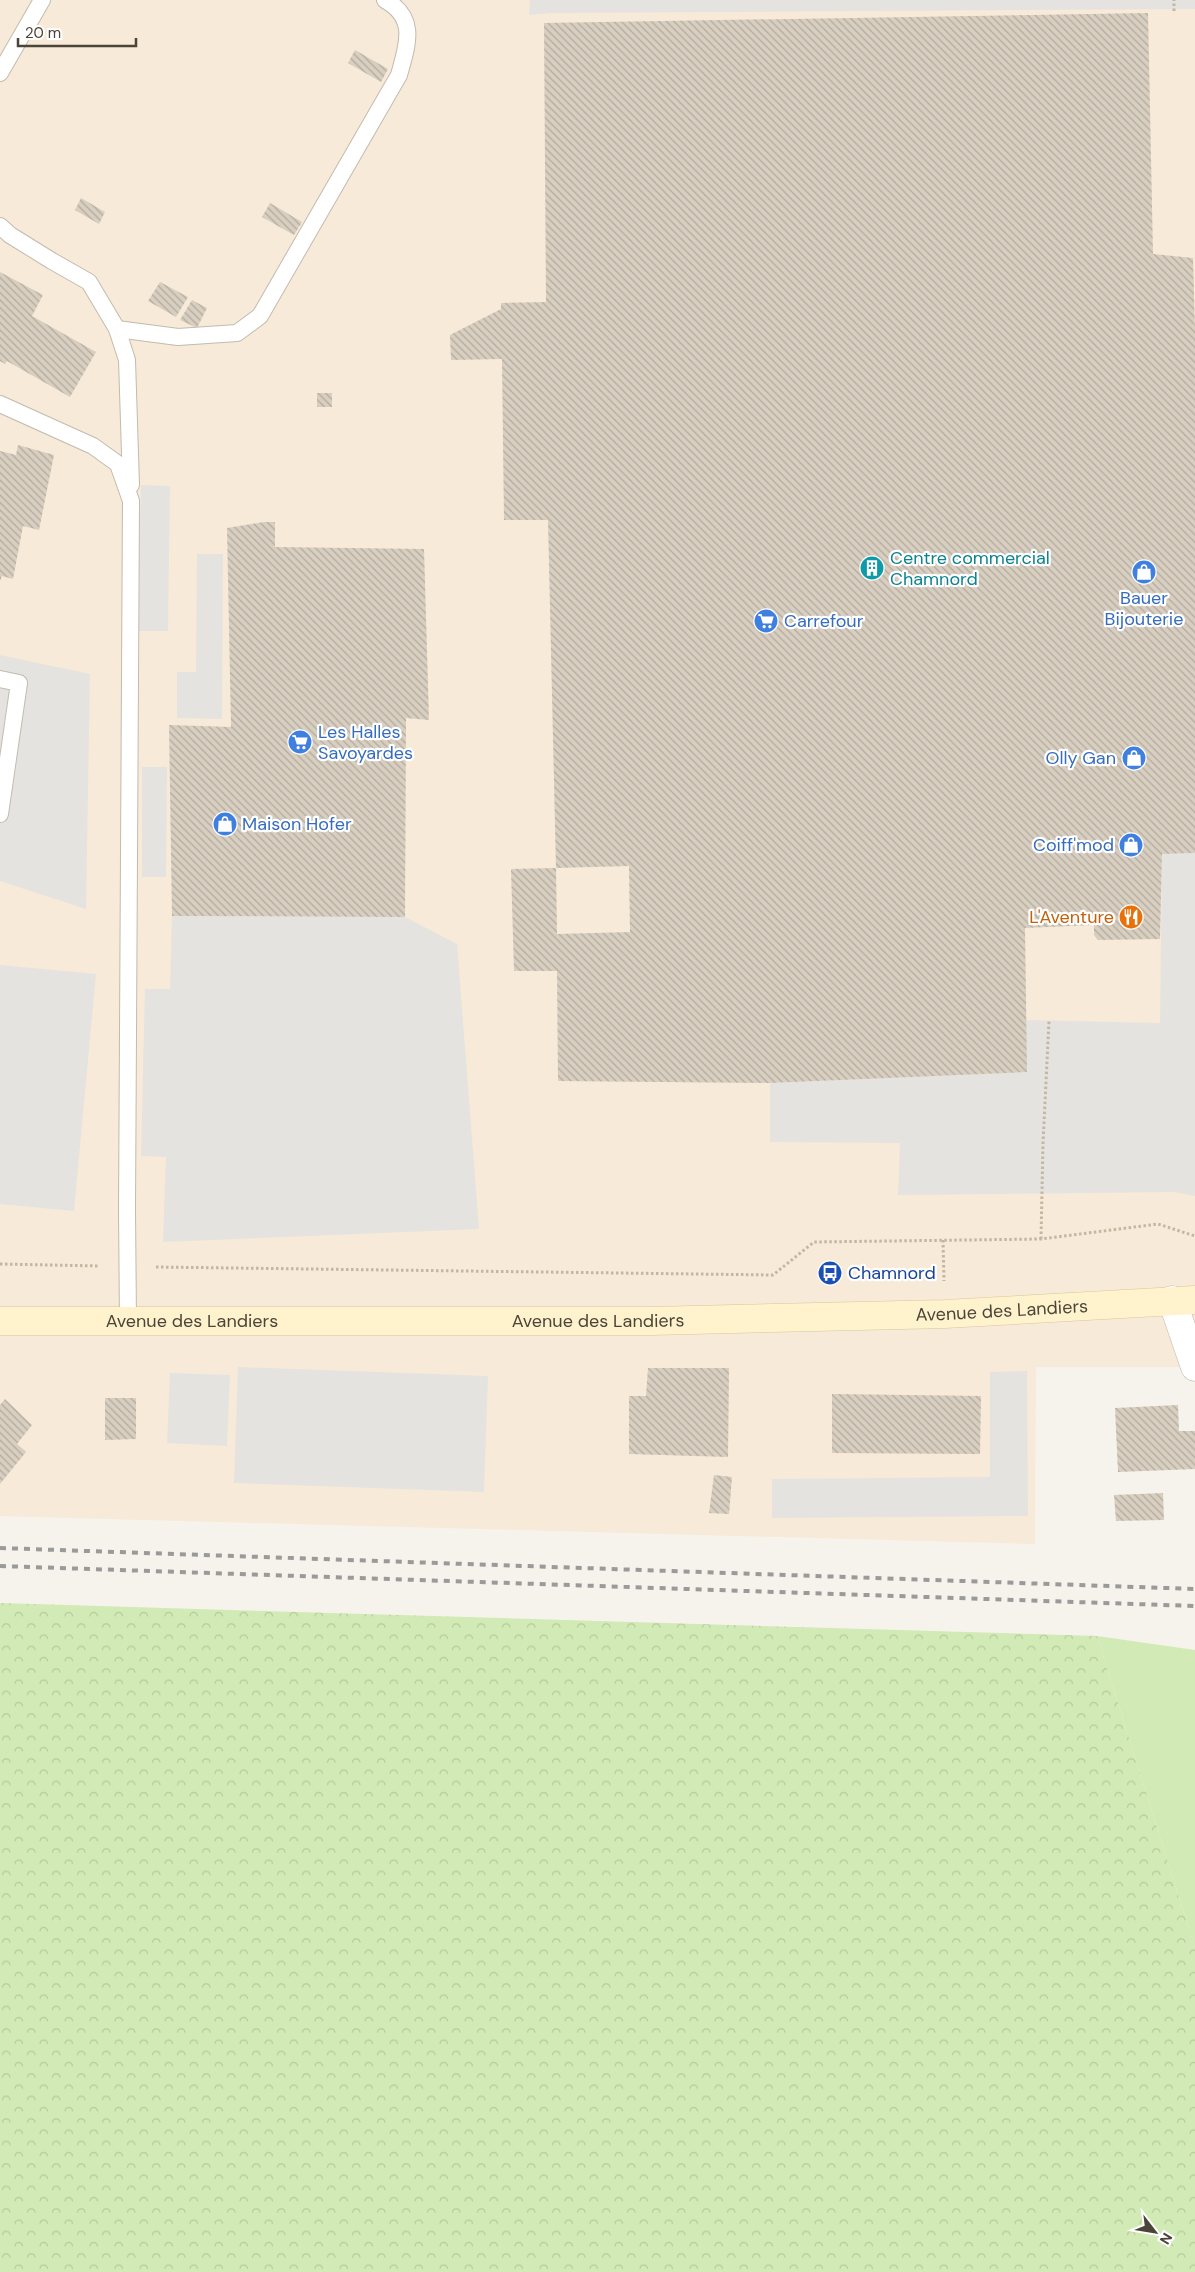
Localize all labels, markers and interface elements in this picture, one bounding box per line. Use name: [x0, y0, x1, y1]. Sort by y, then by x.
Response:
scale bar: [18, 15, 135, 47]
text: 20 m: [25, 23, 61, 43]
place label: Centre commercial Chamnord: [890, 546, 1050, 591]
building icon: Centre commercial Chamnord: [859, 555, 885, 581]
shop icon: Bauer Bijouterie: [1131, 559, 1157, 585]
place label: Bauer Bijouterie: [1105, 586, 1183, 631]
supermarket icon: Carrefour: [753, 608, 779, 634]
place label: Carrefour: [784, 609, 864, 633]
place label: Les Halles Savoyardes: [318, 720, 413, 765]
supermarket icon: Les Halles Savoyardes: [287, 729, 313, 755]
shop icon: Olly Gan: [1121, 745, 1147, 771]
place label: Olly Gan: [1045, 746, 1116, 770]
shop icon: Maison Hofer: [212, 811, 238, 837]
place label: Maison Hofer: [242, 812, 352, 836]
shop icon: Coiff'mod: [1118, 832, 1144, 858]
place label: Coiff'mod: [1033, 833, 1114, 857]
restaurant icon: L'Aventure: [1118, 904, 1144, 930]
place label: L'Aventure: [1029, 905, 1114, 929]
bus stop icon: Chamnord: [817, 1260, 843, 1286]
place label: Chamnord: [848, 1261, 936, 1285]
street label: Avenue des Landiers: [915, 1294, 1089, 1327]
street label: Avenue des Landiers: [512, 1308, 685, 1333]
street label: Avenue des Landiers: [106, 1309, 278, 1333]
north arrow: [1130, 2207, 1180, 2257]
text: N: [1156, 2230, 1176, 2248]

